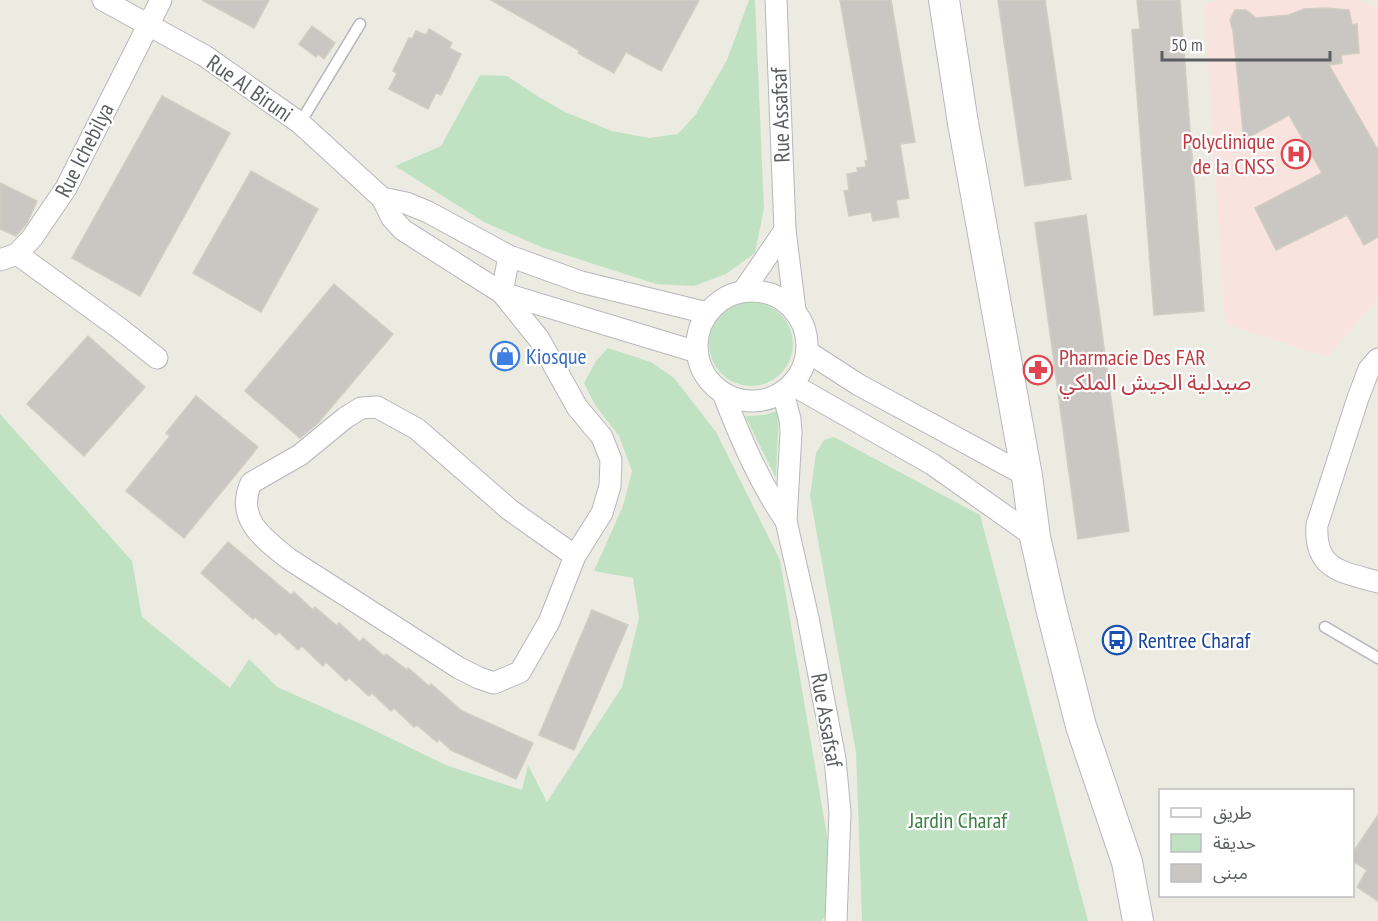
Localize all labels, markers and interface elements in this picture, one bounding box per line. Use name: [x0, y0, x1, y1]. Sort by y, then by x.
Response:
scale bar: [1162, 24, 1330, 62]
text: 50 m: [1171, 33, 1203, 56]
street label: Rue Al Biruni: [202, 48, 298, 128]
street label: Rue Assafsaf: [764, 66, 796, 163]
street label: Rue Ichebilya: [48, 98, 120, 202]
place label: Polyclinique de la CNSS: [1183, 127, 1275, 180]
hospital icon: Polyclinique de la CNSS: [1280, 138, 1312, 170]
shop icon: Kiosque: [489, 340, 521, 372]
place label: Kiosque: [526, 342, 587, 370]
place label: Pharmacie Des FAR صيدلية الجيش الملكي: [1059, 343, 1251, 399]
pharmacy icon: Pharmacie Des FAR صيدلية الجيش الملكي: [1022, 354, 1054, 386]
bus stop icon: Rentree Charaf: [1101, 624, 1133, 656]
place label: Rentree Charaf: [1138, 626, 1252, 654]
street label: Rue Assafsaf: [805, 671, 849, 770]
legend: [1159, 789, 1354, 897]
text: طريق: [1213, 801, 1252, 824]
park label: Jardin Charaf: [908, 806, 1008, 834]
text: حديقة: [1213, 831, 1256, 854]
text: مبنى: [1213, 861, 1248, 884]

